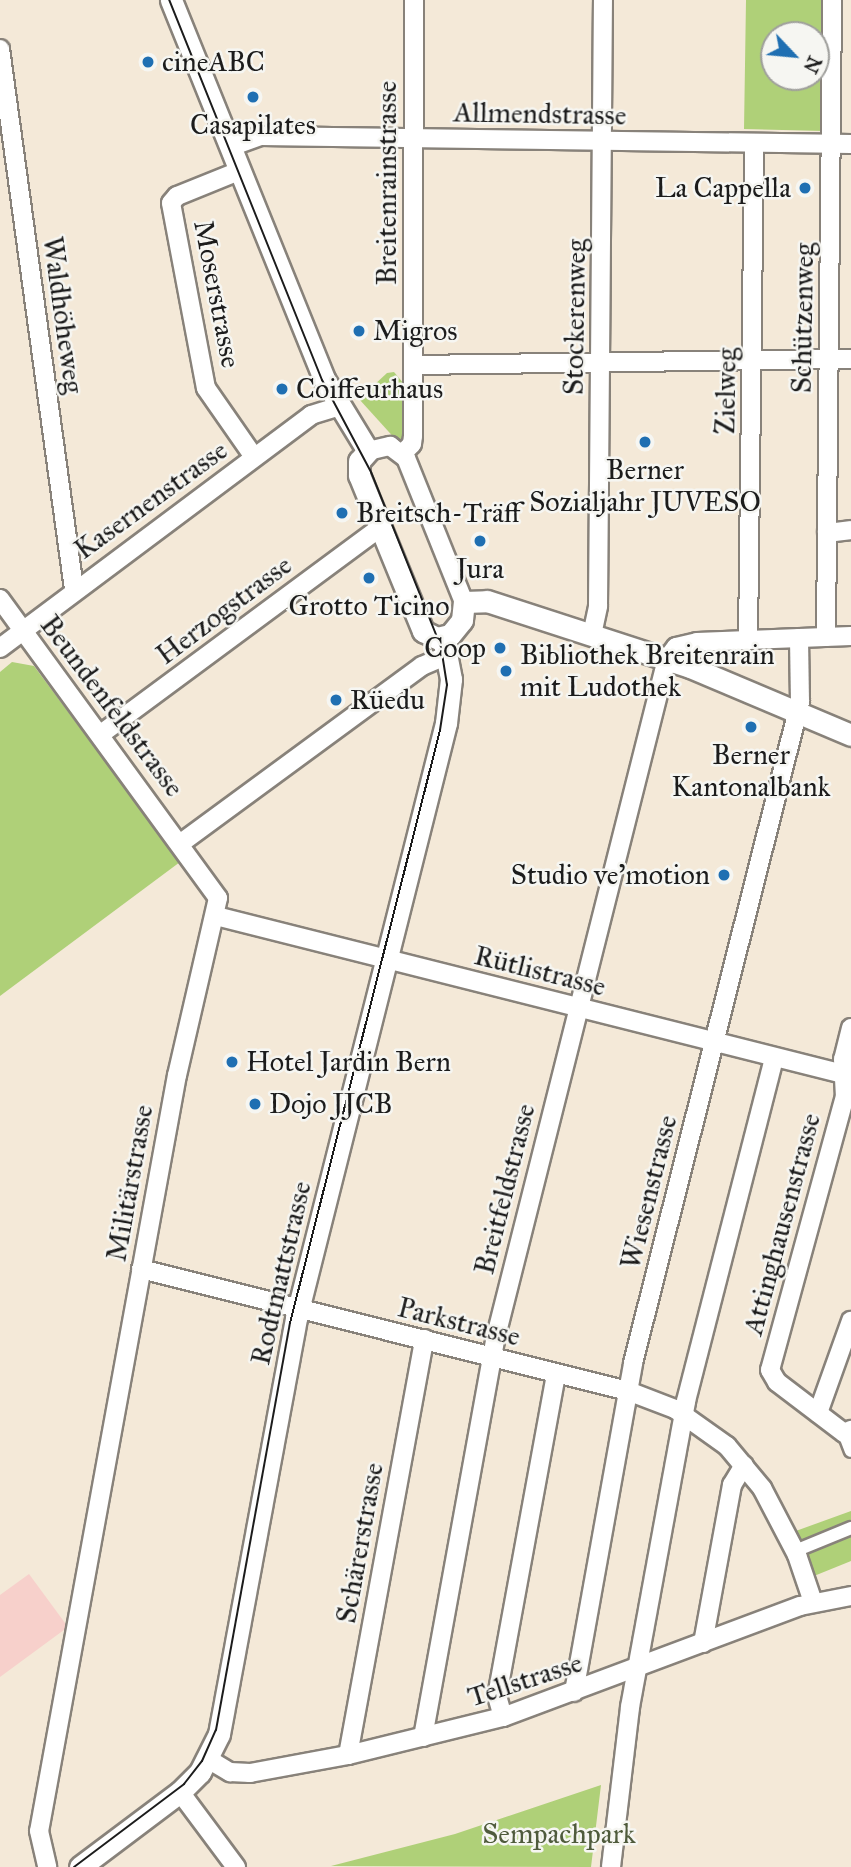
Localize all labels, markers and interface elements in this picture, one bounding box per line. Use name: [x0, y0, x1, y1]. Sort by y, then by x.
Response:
north arrow: [760, 21, 830, 91]
place label: cineABC: [162, 45, 265, 79]
text: N: [799, 52, 826, 77]
marker: cineABC: [140, 54, 156, 70]
street label: Breitenrainstrasse: [370, 81, 404, 285]
marker: Casapilates: [245, 89, 261, 105]
street label: Allmendstrasse: [453, 96, 627, 132]
place label: Casapilates: [190, 108, 316, 142]
place label: La Cappella: [655, 171, 791, 205]
marker: La Cappella: [797, 180, 813, 196]
street label: Moserstrasse: [186, 217, 248, 371]
street label: Waldhöheweg: [35, 234, 91, 396]
street label: Stockerenweg: [557, 239, 593, 395]
street label: Schützenweg: [785, 242, 821, 394]
place label: Migros: [373, 314, 458, 348]
marker: Migros: [351, 323, 367, 339]
street label: Zielweg: [708, 347, 744, 435]
place label: Coiffeurhaus: [296, 372, 443, 406]
marker: Coiffeurhaus: [274, 381, 290, 397]
street label: Kasernenstrasse: [68, 433, 234, 567]
marker: Berner Sozialjahr JUVESO: [637, 434, 653, 450]
place label: Berner Sozialjahr JUVESO: [529, 453, 761, 519]
place label: Breitsch-Träff: [356, 496, 520, 530]
marker: Breitsch-Träff: [334, 505, 350, 521]
marker: Jura: [472, 533, 488, 549]
street label: Herzogstrasse: [150, 548, 298, 672]
place label: Jura: [456, 552, 504, 586]
marker: Grotto Ticino: [361, 570, 377, 586]
place label: Grotto Ticino: [288, 589, 450, 623]
street label: Beundenfeldstrasse: [33, 609, 191, 803]
place label: Coop: [424, 631, 486, 665]
place label: Bibliothek Breitenrain mit Ludothek: [520, 638, 775, 704]
marker: Coop: [492, 640, 508, 656]
marker: Bibliothek Breitenrain mit Ludothek: [498, 663, 514, 679]
place label: Rüedu: [350, 683, 425, 717]
marker: Rüedu: [328, 692, 344, 708]
marker: Berner Kantonalbank: [743, 719, 759, 735]
place label: Berner Kantonalbank: [671, 738, 831, 804]
place label: Studio ve'motion: [511, 858, 710, 892]
marker: Studio ve'motion: [716, 867, 732, 883]
street label: Rütlistrasse: [471, 938, 609, 1004]
place label: Hotel Jardin Bern: [246, 1045, 451, 1079]
marker: Hotel Jardin Bern: [224, 1054, 240, 1070]
place label: Dojo JJCB: [269, 1087, 392, 1121]
marker: Dojo JJCB: [247, 1096, 263, 1112]
street label: Breitfeldstrasse: [468, 1100, 542, 1278]
street label: Militärstrasse: [100, 1102, 160, 1264]
street label: Attinghausenstrasse: [736, 1109, 828, 1339]
street label: Wiesenstrasse: [614, 1112, 684, 1272]
street label: Rodtmattstrasse: [244, 1178, 318, 1368]
street label: Parkstrasse: [394, 1291, 524, 1353]
street label: Schärerstrasse: [329, 1460, 391, 1626]
street label: Tellstrasse: [464, 1646, 586, 1714]
park label: Sempachpark: [482, 1817, 636, 1851]

